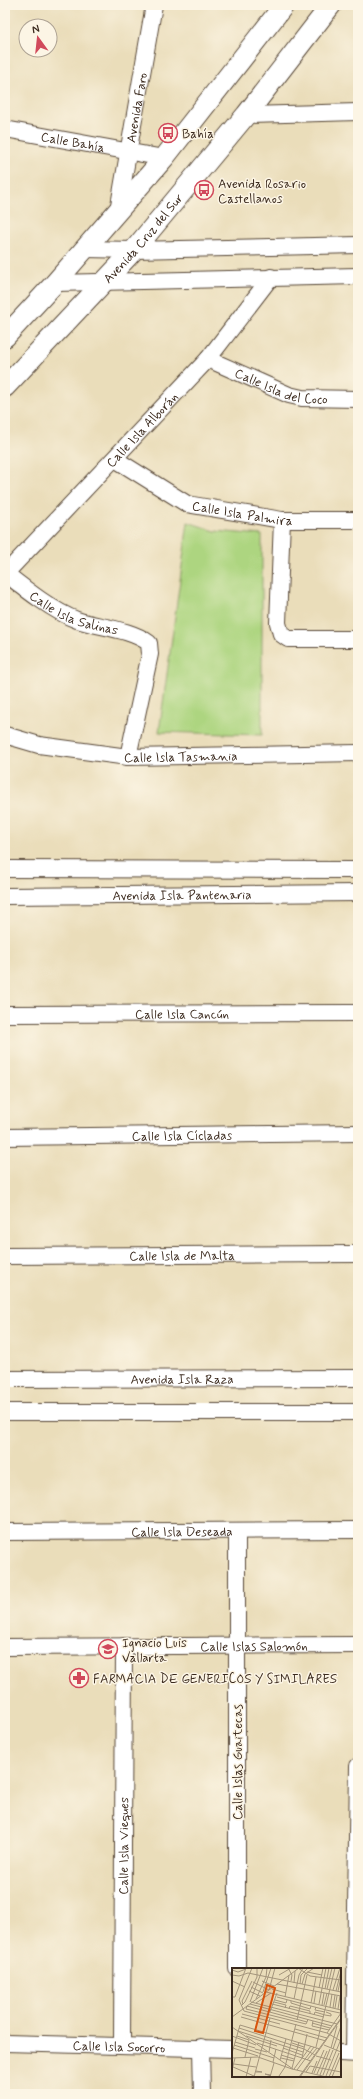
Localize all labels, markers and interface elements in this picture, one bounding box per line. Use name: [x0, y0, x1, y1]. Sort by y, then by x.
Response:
north arrow: [18, 18, 58, 58]
text: N: [30, 22, 41, 37]
street label: Avenida Faro: [123, 71, 152, 144]
bus stop icon: Bahía: [157, 122, 179, 144]
place label: Bahía: [182, 126, 214, 143]
street label: Calle Bahía: [39, 129, 106, 157]
place label: Avenida Rosario Castellanos: [218, 176, 306, 208]
bus stop icon: Avenida Rosario Castellanos: [193, 179, 215, 201]
street label: Avenida Cruz del Sur: [100, 190, 188, 288]
street label: Calle Isla del Coco: [232, 365, 328, 408]
street label: Calle Isla Alborán: [103, 389, 182, 472]
street label: Calle Isla Palmira: [191, 498, 293, 530]
street label: Calle Isla Salinas: [26, 588, 120, 640]
street label: Calle Isla Tasmania: [124, 748, 238, 767]
street label: Avenida Isla Pantenaria: [112, 887, 252, 905]
street label: Calle Isla Cancún: [135, 1006, 229, 1024]
street label: Calle Isla Cícladas: [132, 1127, 233, 1146]
street label: Calle Isla de Malta: [129, 1248, 235, 1265]
street label: Avenida Isla Raza: [130, 1371, 234, 1389]
street label: Calle Isla Deseada: [131, 1524, 233, 1541]
place label: Ignacio Luis Vallarta: [122, 1635, 187, 1667]
school or university icon: Ignacio Luis Vallarta: [97, 1638, 119, 1660]
street label: Calle Islas Salomón: [200, 1638, 308, 1656]
pharmacy icon: FARMACIA DE GENERICOS Y SIMILARES: [68, 1667, 90, 1689]
place label: FARMACIA DE GENERICOS Y SIMILARES: [93, 1671, 338, 1688]
street label: Calle Islas Guaitecas: [230, 1704, 247, 1820]
street label: Calle Isla Vieques: [116, 1797, 133, 1895]
inset map: [232, 1968, 341, 2077]
street label: Calle Isla Socorro: [72, 2038, 165, 2057]

